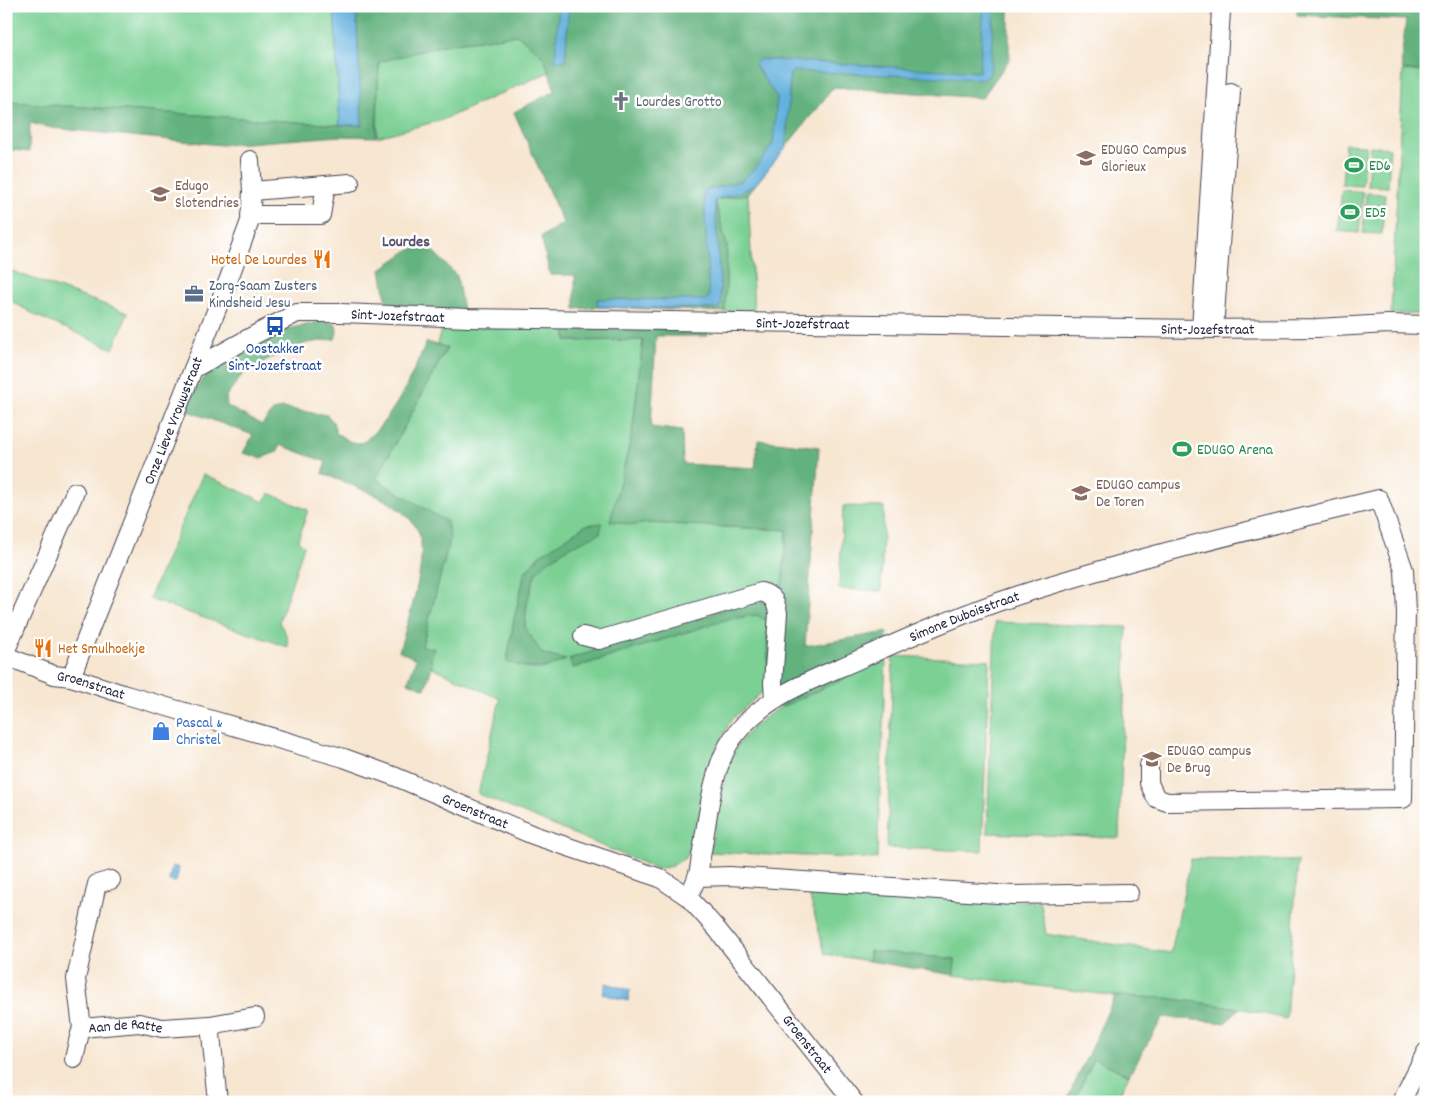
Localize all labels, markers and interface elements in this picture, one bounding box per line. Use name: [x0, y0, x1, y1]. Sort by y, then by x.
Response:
church icon: Lourdes Grotto: [610, 90, 632, 112]
place label: Lourdes Grotto: [636, 92, 722, 114]
place label: EDUGO Campus Glorieux: [1101, 140, 1187, 179]
school or university icon: EDUGO Campus Glorieux: [1075, 147, 1097, 169]
sports icon: ED6: [1343, 154, 1365, 176]
place label: ED6: [1369, 156, 1391, 178]
place label: Edugo Slotendries: [175, 176, 239, 215]
school or university icon: Edugo Slotendries: [149, 183, 171, 205]
sports icon: ED5: [1339, 201, 1361, 223]
place label: ED5: [1365, 203, 1387, 225]
district label: Lourdes: [382, 231, 430, 254]
restaurant icon: Hotel De Lourdes: [311, 248, 333, 270]
place label: Hotel De Lourdes: [211, 250, 307, 272]
place label: Zorg-Saam Zusters Kindsheid Jesu: [209, 276, 317, 315]
office icon: Zorg-Saam Zusters Kindsheid Jesu: [183, 283, 205, 305]
street label: Sint-Jozefstraat: [350, 304, 446, 330]
street label: Sint-Jozefstraat: [756, 313, 850, 337]
bus stop icon: Oostakker Sint-Jozefstraat: [264, 315, 286, 337]
street label: Sint-Jozefstraat: [1161, 319, 1255, 342]
place label: Oostakker Sint-Jozefstraat: [228, 339, 322, 378]
street label: Onze Lieve Vrouwstraat: [139, 354, 210, 488]
sports icon: EDUGO Arena: [1171, 438, 1193, 460]
place label: EDUGO Arena: [1197, 440, 1274, 462]
place label: EDUGO campus De Toren: [1096, 475, 1180, 514]
school or university icon: EDUGO campus De Toren: [1070, 482, 1092, 504]
street label: Simone Duboisstraat: [906, 586, 1023, 649]
restaurant icon: Het Smulhoekje: [32, 637, 54, 659]
place label: Het Smulhoekje: [58, 639, 145, 661]
street label: Groenstraat: [56, 666, 128, 707]
place label: Pascal & Christel: [176, 713, 223, 752]
shop icon: Pascal & Christel: [150, 720, 172, 742]
place label: EDUGO campus De Brug: [1167, 741, 1251, 780]
school or university icon: EDUGO campus De Brug: [1141, 748, 1163, 770]
street label: Groenstraat: [438, 789, 512, 836]
street label: Groenstraat: [776, 1010, 837, 1080]
street label: Aan de Ratte: [88, 1014, 165, 1041]

